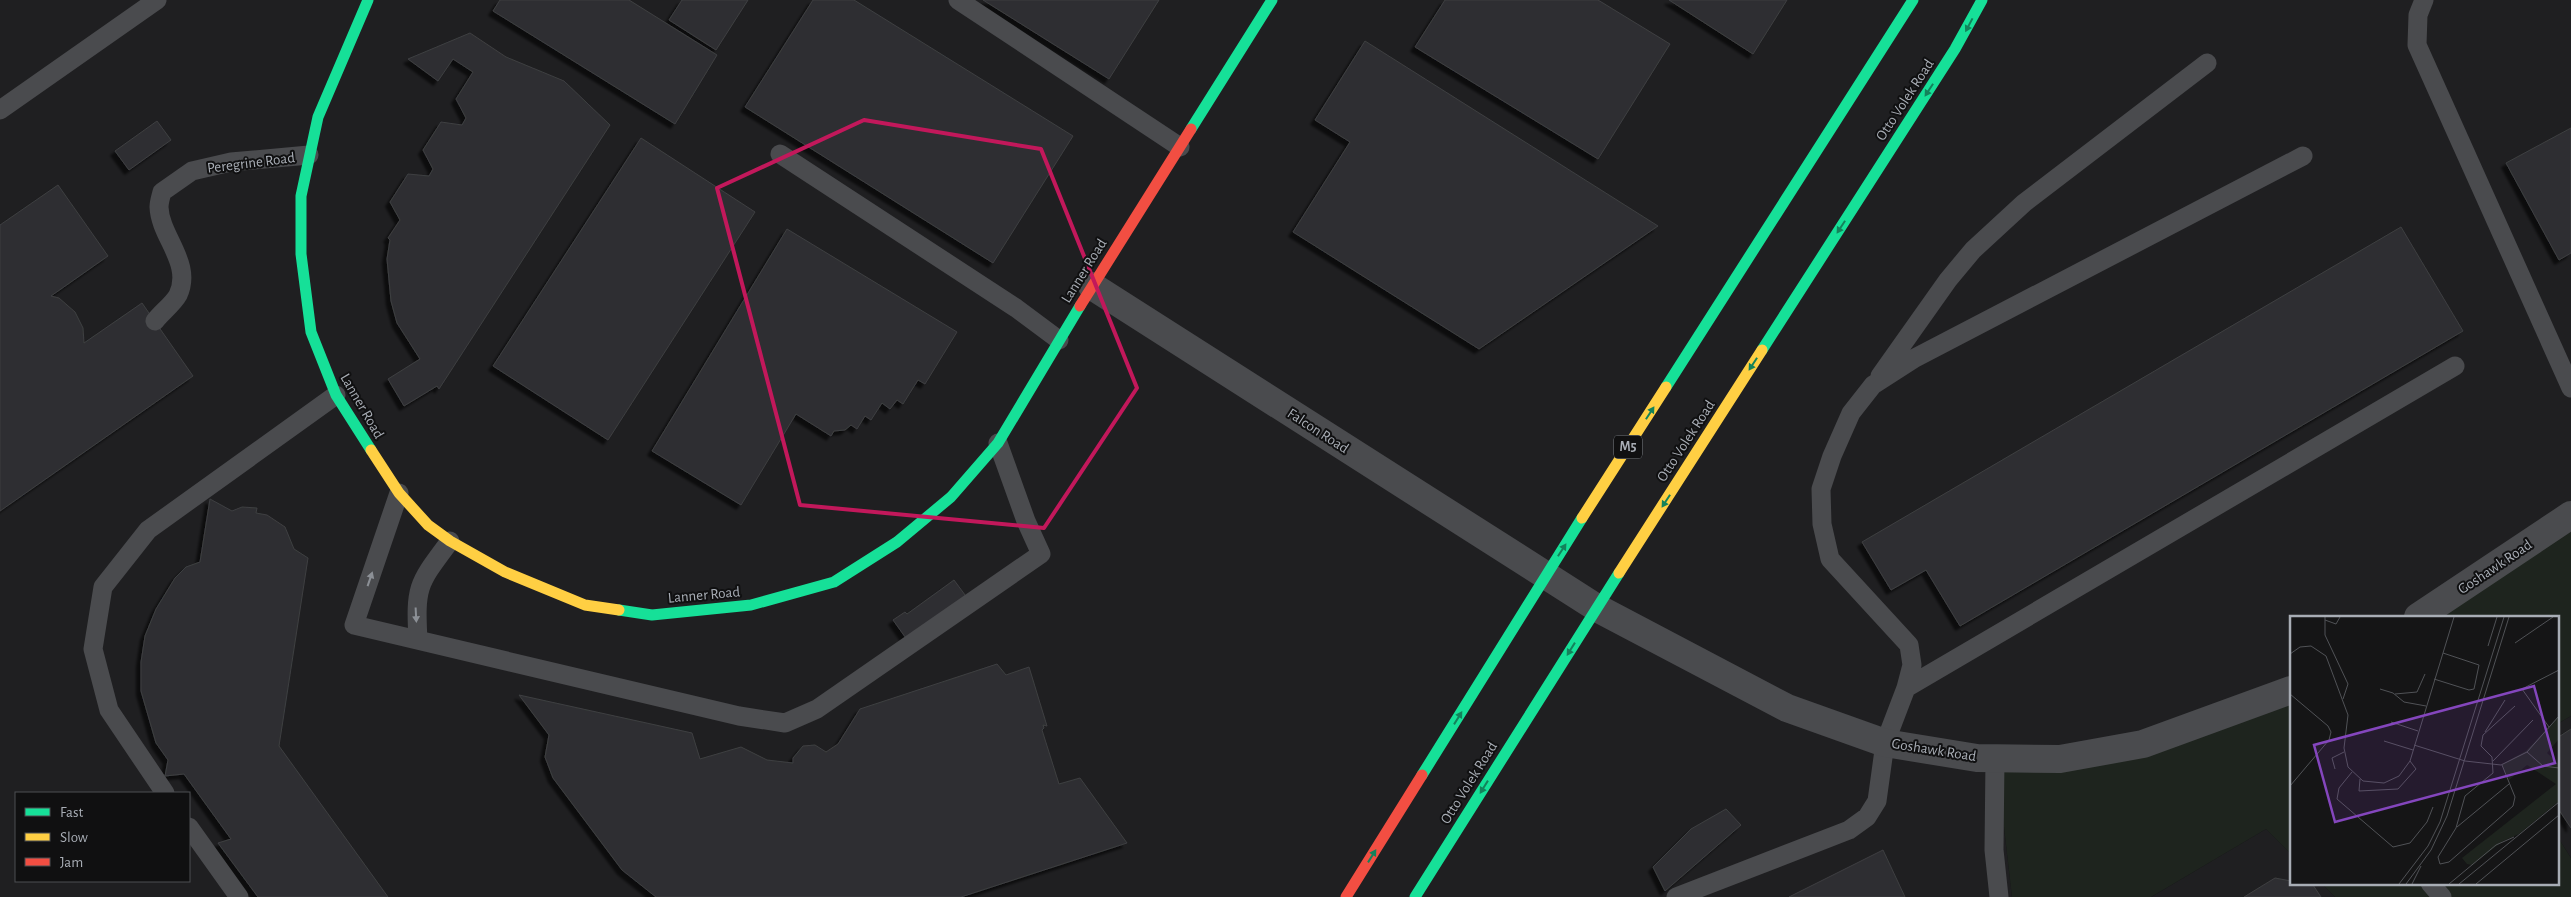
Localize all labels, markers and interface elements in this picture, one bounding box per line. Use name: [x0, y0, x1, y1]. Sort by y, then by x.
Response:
one-way arrow: [1964, 18, 1973, 31]
street label: Otto Volek Road: [1873, 56, 1937, 143]
one-way arrow: [1924, 84, 1934, 97]
street label: Peregrine Road: [206, 150, 296, 176]
one-way arrow: [1837, 221, 1846, 234]
street label: Lanner Road: [1058, 236, 1110, 306]
one-way arrow: [1749, 357, 1758, 371]
street label: Lanner Road: [337, 371, 387, 441]
street label: Otto Volek Road: [1654, 397, 1718, 484]
street label: Falcon Road: [1285, 406, 1352, 456]
one-way arrow: [1645, 406, 1654, 419]
road number: M5: [1614, 436, 1642, 458]
one-way arrow: [1661, 494, 1670, 507]
street label: Goshawk Road: [2455, 537, 2535, 597]
one-way arrow: [1558, 543, 1567, 556]
one-way arrow: [367, 572, 374, 587]
street label: Lanner Road: [667, 584, 741, 606]
one-way arrow: [413, 607, 421, 623]
inset map: [2290, 616, 2558, 884]
one-way arrow: [1566, 643, 1575, 656]
one-way arrow: [1453, 711, 1462, 724]
street label: Goshawk Road: [1891, 736, 1978, 764]
street label: Otto Volek Road: [1438, 739, 1500, 827]
one-way arrow: [1480, 780, 1489, 793]
legend: [15, 792, 190, 882]
text: Fast: [60, 805, 84, 820]
text: Slow: [60, 830, 88, 845]
one-way arrow: [1368, 849, 1377, 862]
text: Jam: [60, 855, 83, 870]

